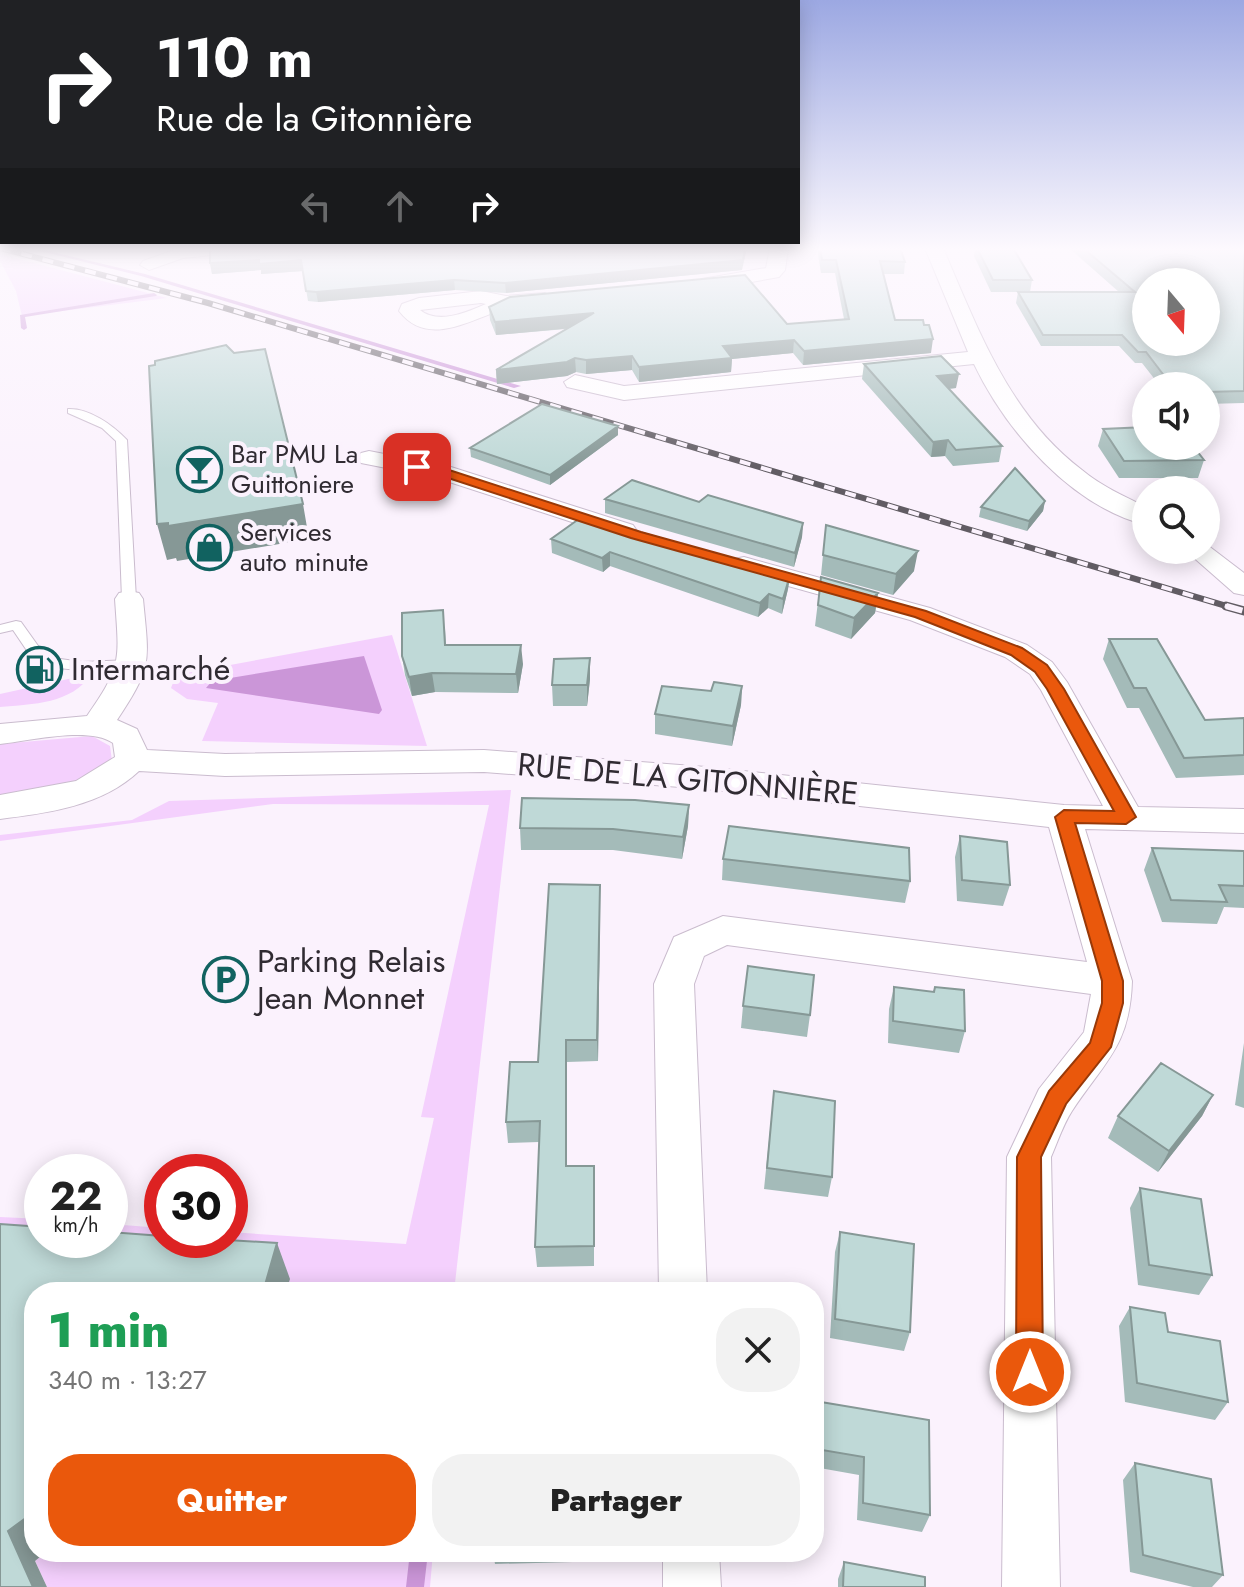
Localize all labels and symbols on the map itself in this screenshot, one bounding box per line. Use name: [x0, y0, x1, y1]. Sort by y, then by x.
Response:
north arrow: [1132, 268, 1220, 356]
pin: [383, 433, 451, 501]
place label: Bar PMU La Guittoniere: [231, 435, 358, 503]
bar icon: Bar PMU La Guittoniere: [176, 445, 224, 493]
place label: Services auto minute: [240, 513, 368, 581]
shop icon: Services auto minute: [185, 523, 233, 571]
fuel station icon: Intermarché: [16, 645, 64, 693]
place label: Intermarché: [71, 646, 230, 692]
street label: RUE DE LA GITONNIÈRE: [516, 741, 860, 817]
place label: Parking Relais Jean Monnet: [253, 938, 445, 1021]
parking icon: Parking Relais Jean Monnet: [202, 955, 250, 1003]
speed limit sign: 30: [144, 1154, 248, 1258]
position arrow: [988, 1330, 1072, 1414]

